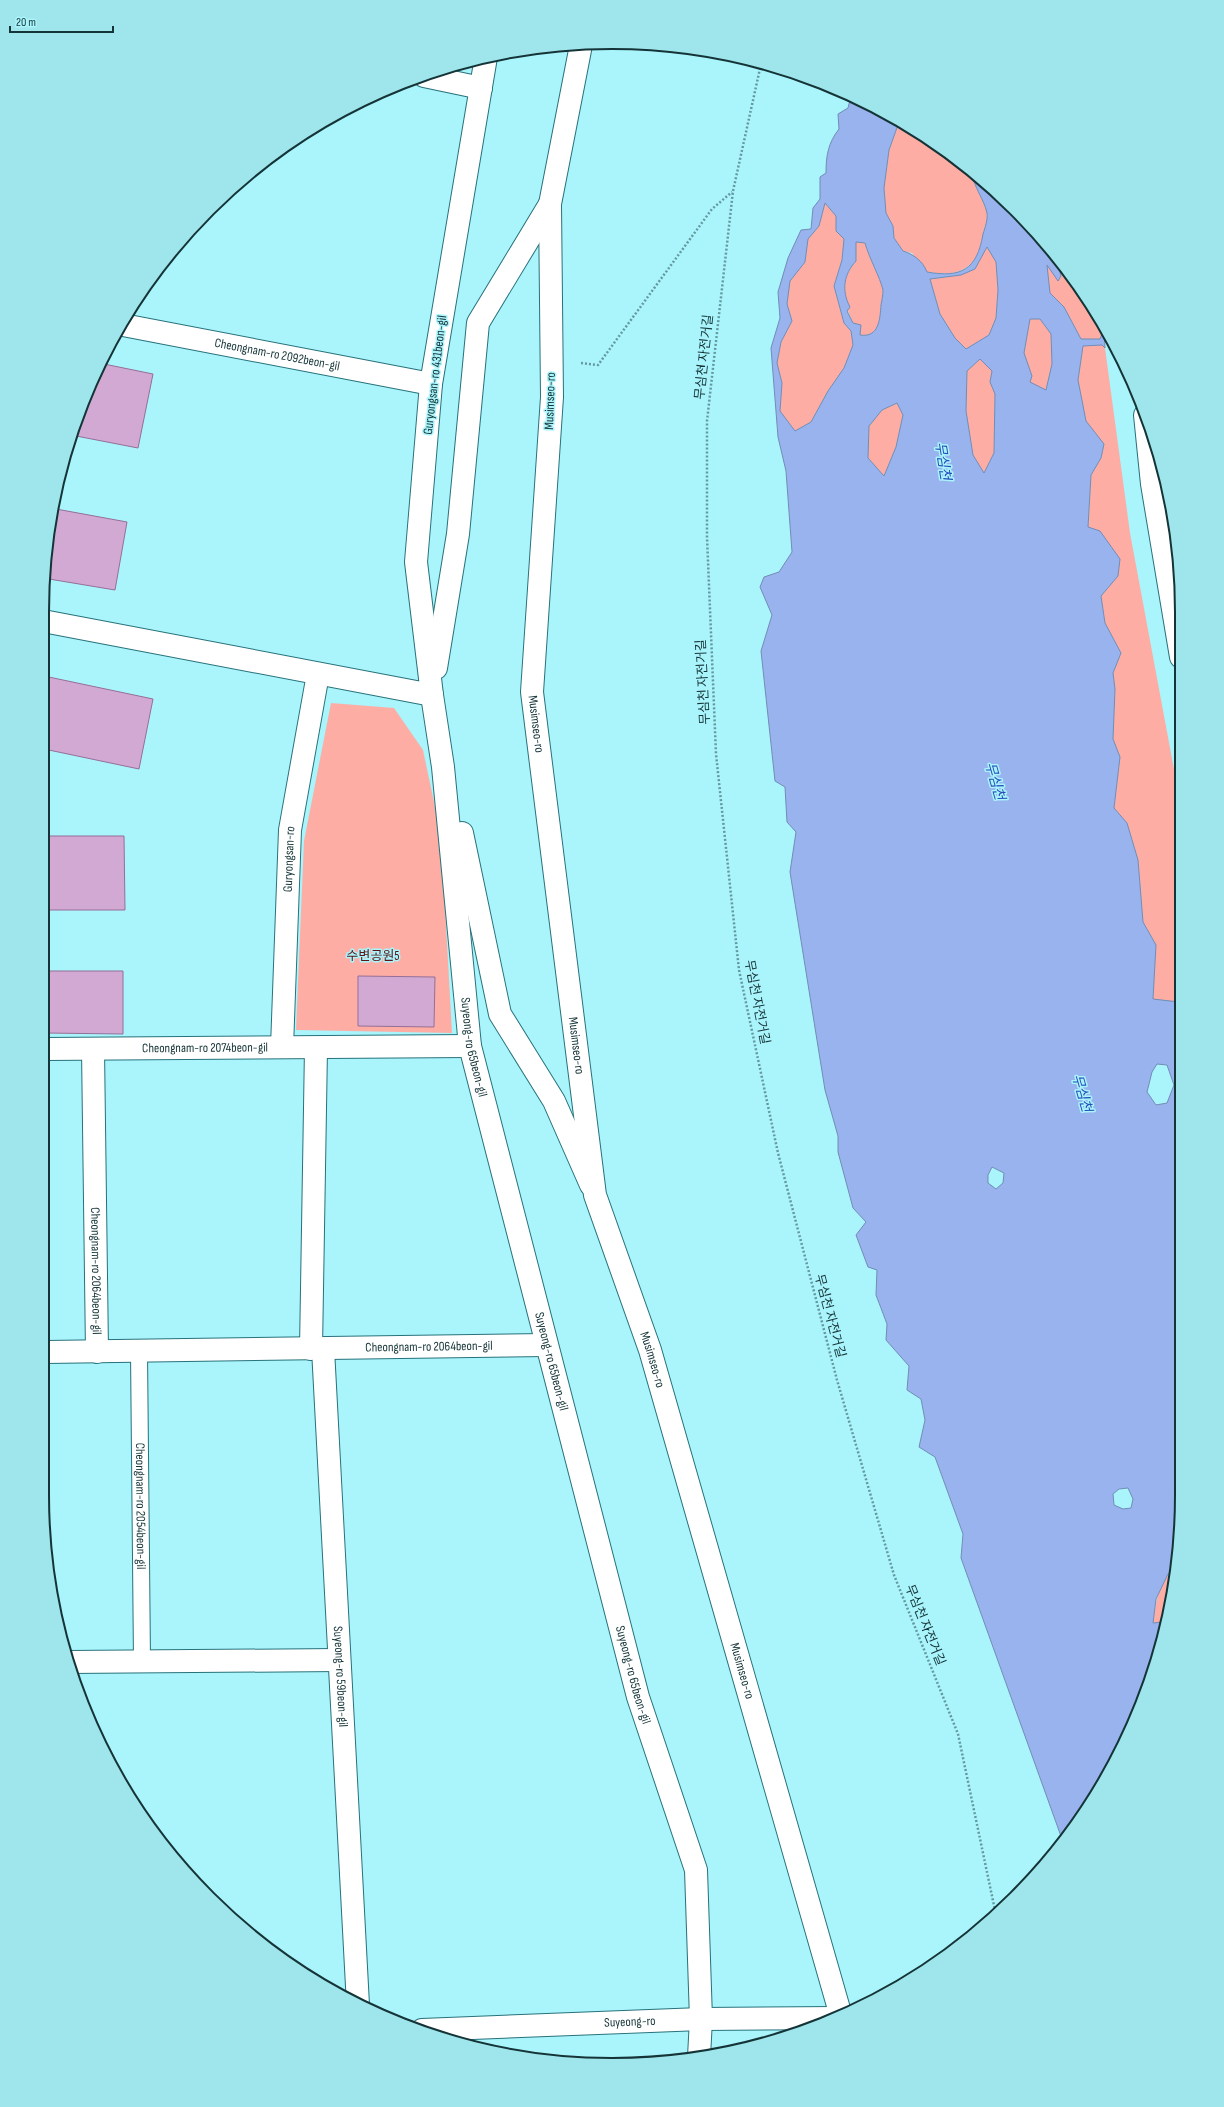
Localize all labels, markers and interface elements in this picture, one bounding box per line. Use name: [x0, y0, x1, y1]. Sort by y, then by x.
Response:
scale bar: [10, 8, 113, 34]
text: 20 m: [16, 15, 36, 30]
street label: Guryongsan-ro 431beon-gil: [420, 314, 450, 436]
street label: 무심천 자전거길: [692, 314, 716, 400]
street label: Cheongnam-ro 2092beon-gil: [213, 335, 341, 374]
street label: Musimseo-ro: [541, 372, 559, 430]
water label: 무심천: [932, 441, 955, 483]
street label: 무심천 자전거길: [693, 639, 713, 725]
street label: Musimseo-ro: [524, 694, 548, 754]
water label: 무심천: [982, 760, 1009, 803]
street label: Guryongsan-ro: [280, 825, 299, 892]
park label: 수변공원5: [346, 948, 400, 964]
street label: 무심천 자전거길: [741, 958, 773, 1046]
street label: Suyeong-ro 65beon-gil: [457, 997, 491, 1099]
street label: Musimseo-ro: [565, 1016, 588, 1075]
street label: Cheongnam-ro 2074beon-gil: [142, 1039, 268, 1056]
water label: 무심천: [1069, 1072, 1096, 1115]
street label: Cheongnam-ro 2064beon-gil: [87, 1207, 105, 1335]
street label: 무심천 자전거길: [811, 1272, 849, 1360]
street label: Suyeong-ro 65beon-gil: [531, 1310, 572, 1412]
street label: Musimseo-ro: [636, 1329, 668, 1389]
street label: Cheongnam-ro 2064beon-gil: [365, 1338, 493, 1356]
street label: Cheongnam-ro 2054beon-gil: [132, 1443, 149, 1569]
street label: 무심천 자전거길: [902, 1582, 948, 1668]
street label: Suyeong-ro 65beon-gil: [612, 1624, 654, 1726]
street label: Suyeong-ro 59beon-gil: [330, 1626, 351, 1727]
street label: Musimseo-ro: [726, 1641, 758, 1701]
street label: Suyeong-ro: [604, 2013, 656, 2031]

